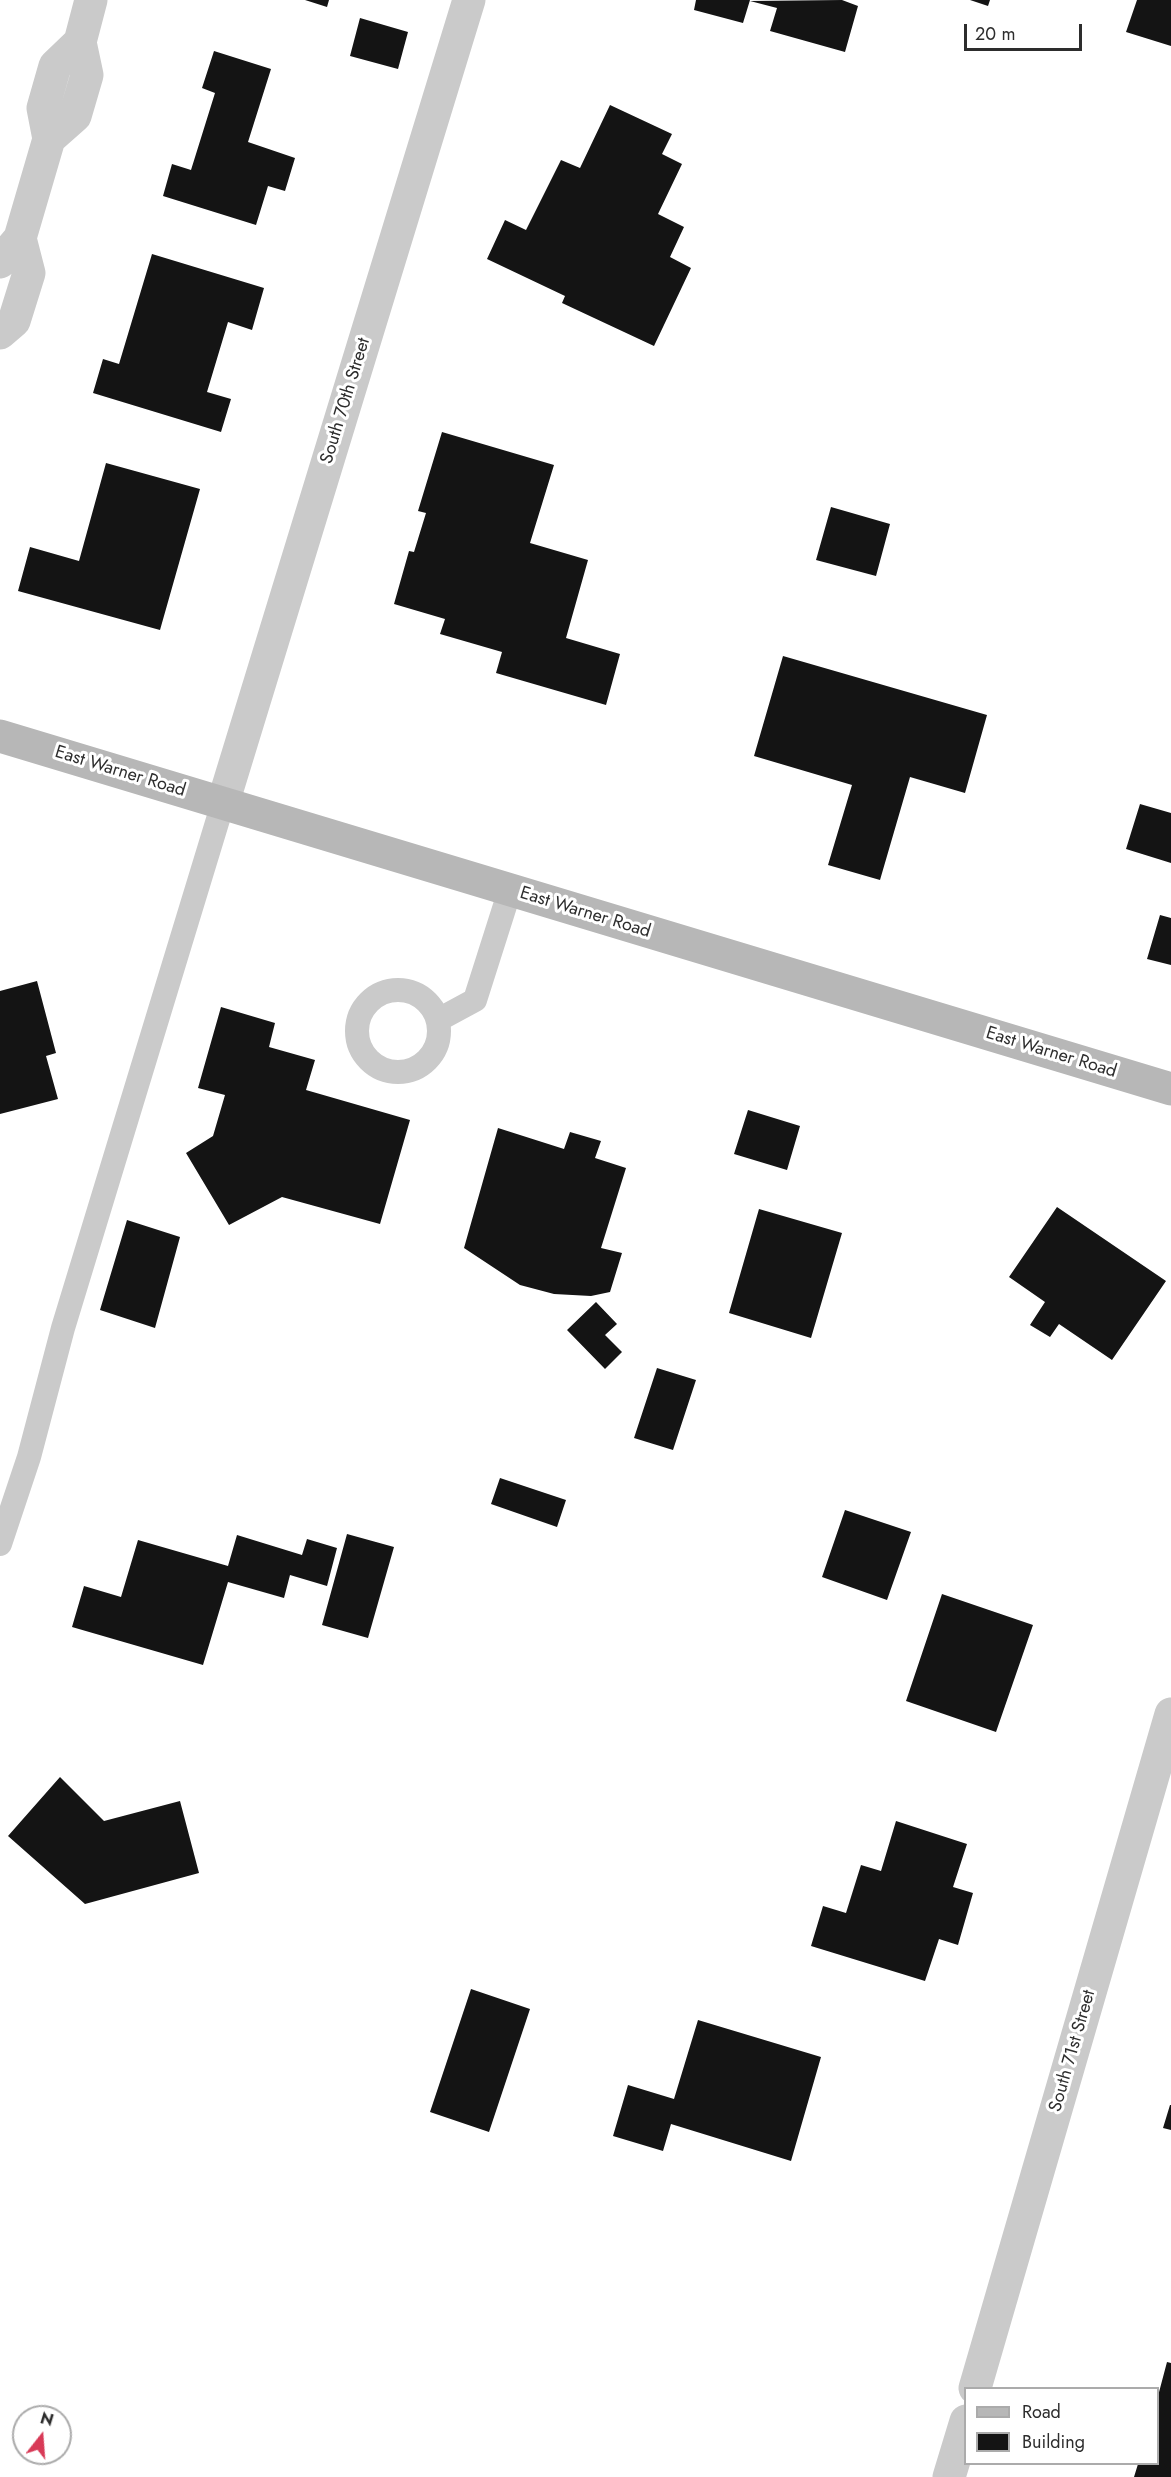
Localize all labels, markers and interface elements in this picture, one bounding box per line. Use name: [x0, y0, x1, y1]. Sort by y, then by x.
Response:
scale bar: [967, 12, 1086, 50]
text: 20 m: [975, 21, 1015, 47]
street label: South 70th Street: [317, 335, 375, 467]
street label: East Warner Road: [52, 742, 188, 802]
street label: East Warner Road: [517, 883, 653, 943]
street label: East Warner Road: [983, 1023, 1119, 1083]
street label: South 71st Street: [1045, 1988, 1101, 2114]
legend: [964, 2387, 1159, 2465]
text: Road: [1022, 2399, 1061, 2425]
north arrow: [12, 2405, 72, 2465]
text: N: [37, 2406, 56, 2432]
text: Building: [1022, 2429, 1085, 2455]

